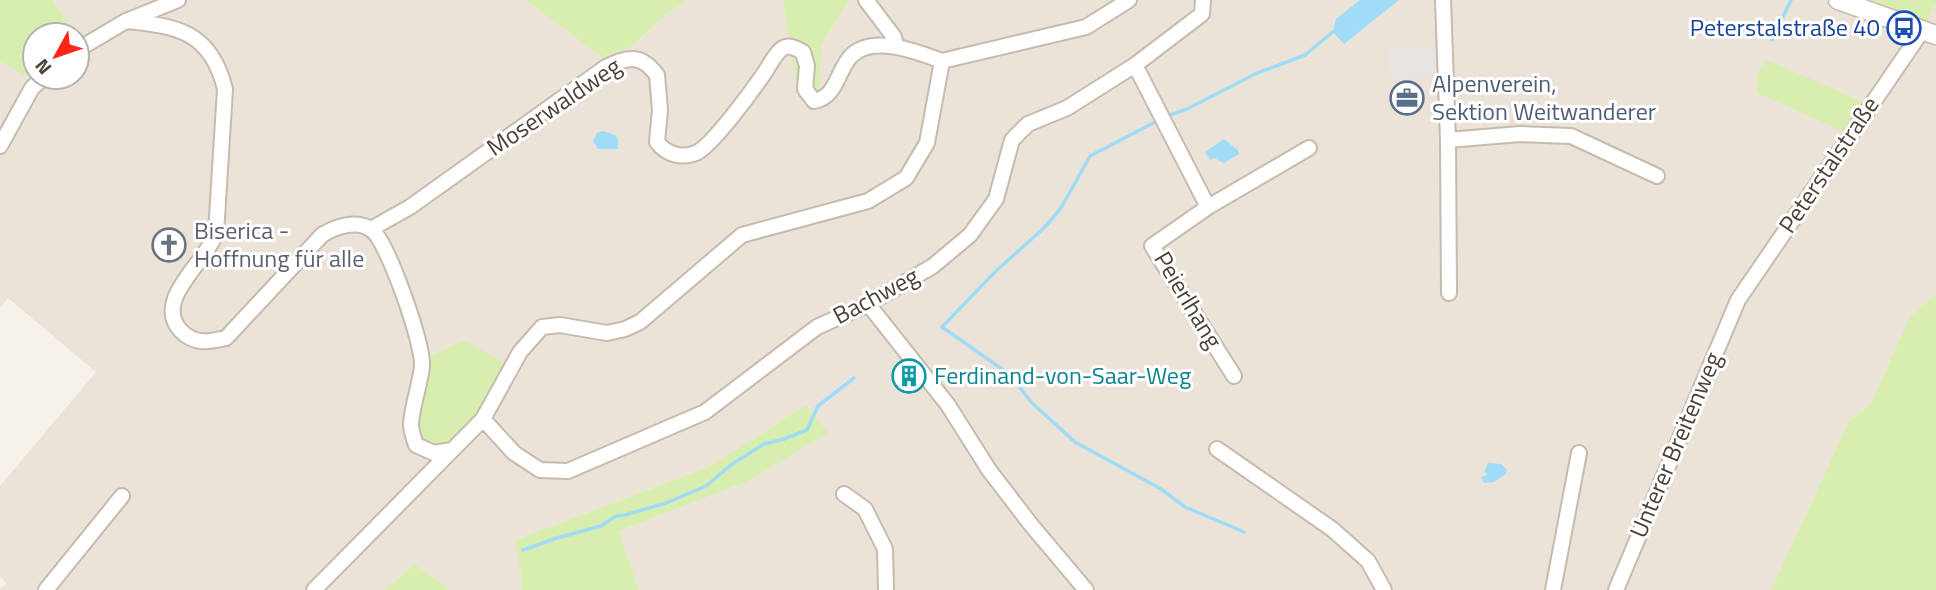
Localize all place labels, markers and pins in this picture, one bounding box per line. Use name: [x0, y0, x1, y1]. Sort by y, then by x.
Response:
place label: Peterstalstraße 40: [1690, 9, 1880, 45]
bus stop icon: Peterstalstraße 40: [1885, 9, 1923, 47]
place label: Alpenverein, Sektion Weitwanderer: [1432, 65, 1656, 129]
office icon: Alpenverein, Sektion Weitwanderer: [1388, 79, 1426, 117]
place label: Biserica - Hoffnung für alle: [194, 212, 364, 276]
church icon: Biserica - Hoffnung für alle: [150, 226, 188, 264]
building icon: Ferdinand-von-Saar-Weg: [890, 357, 928, 395]
place label: Ferdinand-von-Saar-Weg: [934, 357, 1191, 393]

